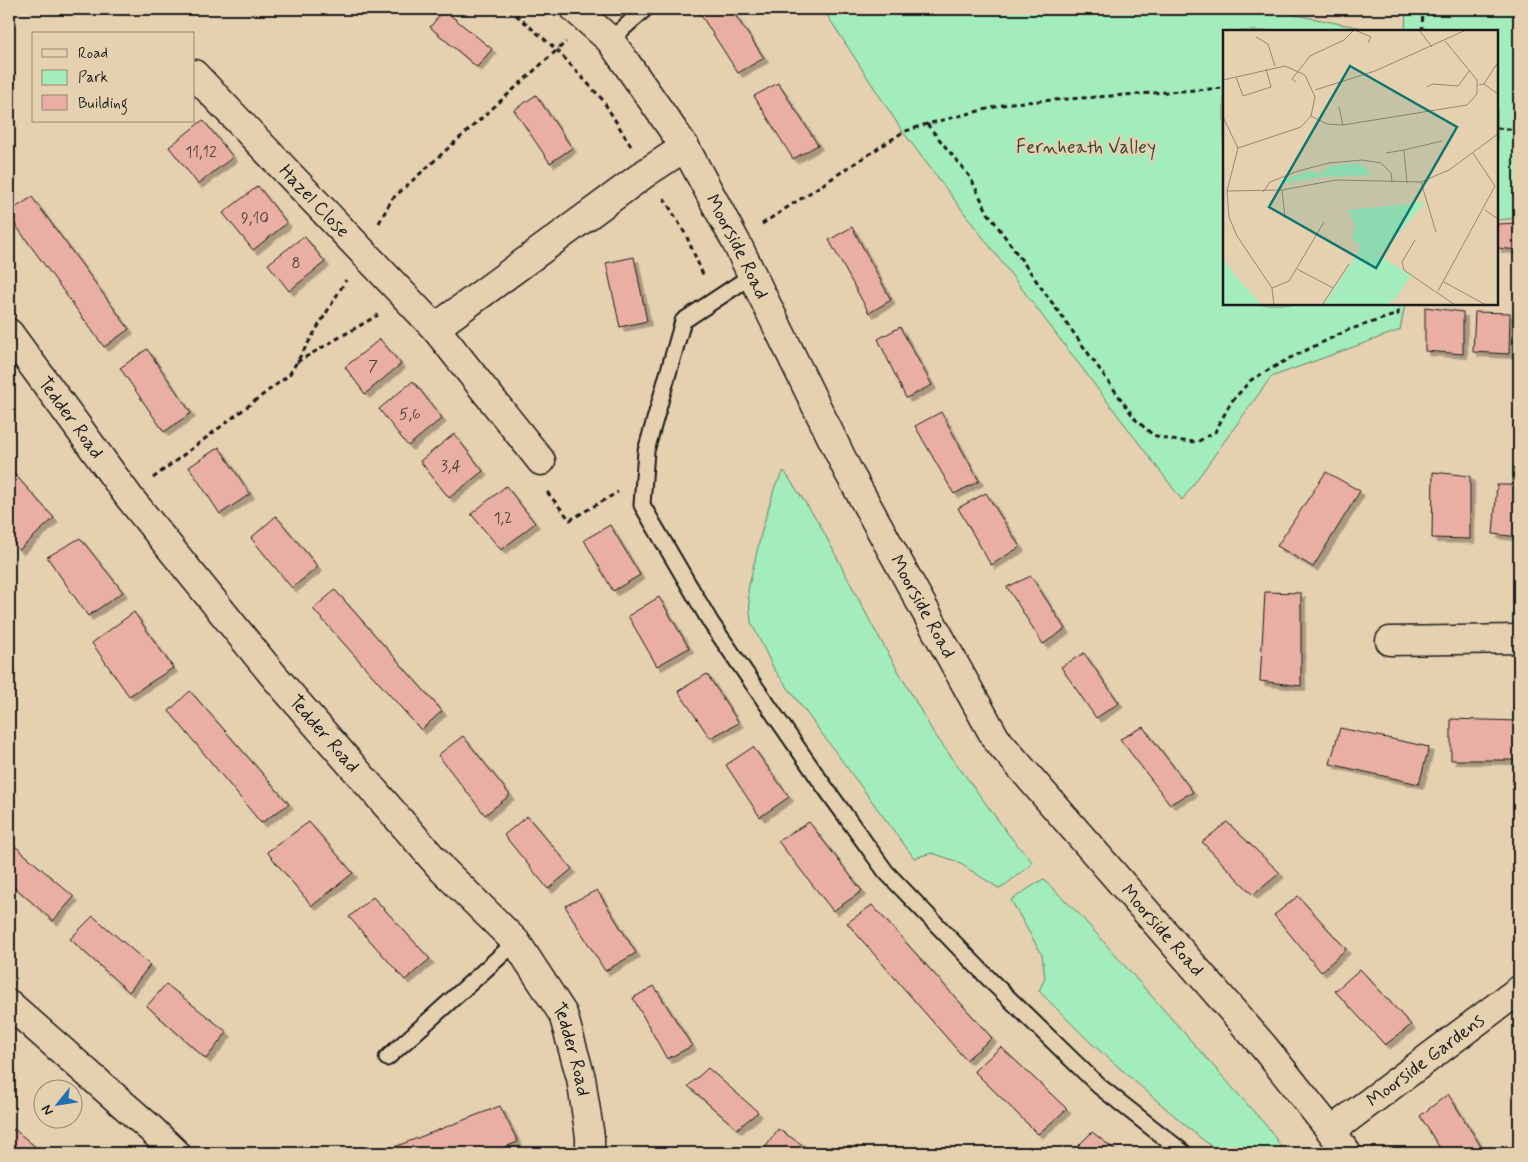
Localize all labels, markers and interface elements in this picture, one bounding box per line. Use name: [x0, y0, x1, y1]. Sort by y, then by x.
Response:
inset map: [1223, 30, 1498, 305]
legend: [32, 32, 195, 122]
text: Road: [78, 44, 108, 64]
text: Park: [78, 68, 108, 88]
text: Building: [78, 94, 128, 115]
park label: Fernheath Valley: [1016, 135, 1156, 161]
house number: 11,12: [185, 142, 217, 163]
street label: Hazel Close: [274, 159, 355, 243]
street label: Moorside Road: [700, 190, 775, 303]
house number: 9,10: [241, 208, 269, 229]
house number: 8: [291, 253, 301, 274]
house number: 7: [368, 356, 378, 377]
street label: Tedder Road: [33, 372, 109, 464]
house number: 5,6: [399, 404, 421, 425]
house number: 3,4: [441, 456, 461, 477]
house number: 1,2: [493, 508, 513, 529]
street label: Moorside Road: [884, 550, 962, 663]
street label: Tedder Road: [283, 689, 365, 778]
street label: Moorside Road: [1115, 879, 1210, 982]
street label: Tedder Road: [546, 998, 596, 1098]
street label: Moorside Gardens: [1361, 1008, 1489, 1113]
north arrow: [32, 1080, 82, 1130]
text: N: [37, 1101, 58, 1119]

